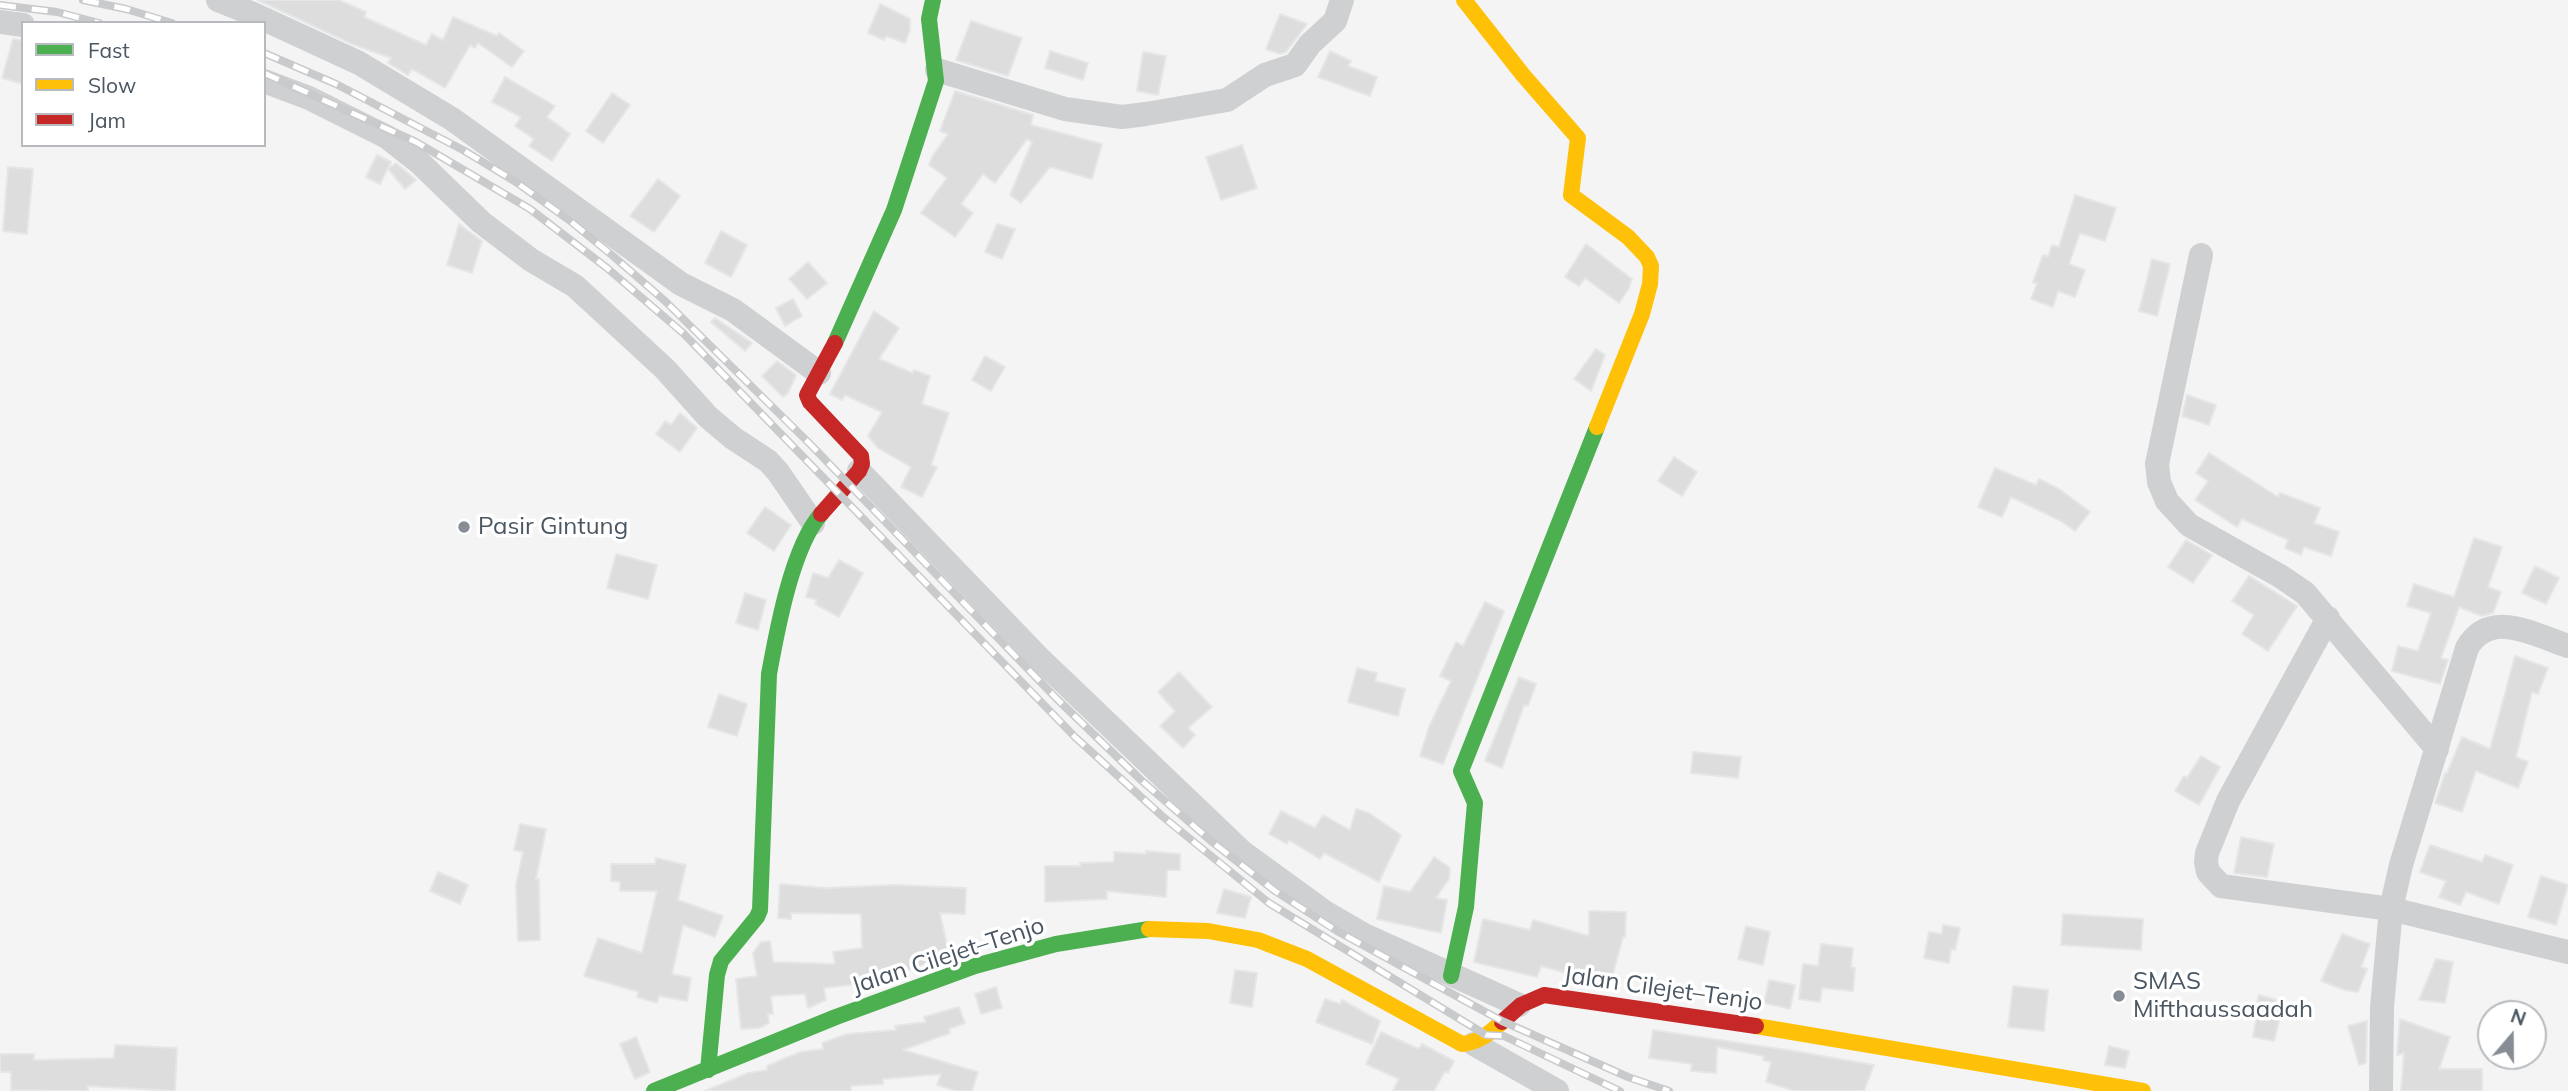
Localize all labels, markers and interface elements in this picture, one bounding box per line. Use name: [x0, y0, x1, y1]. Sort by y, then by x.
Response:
legend: [21, 21, 266, 147]
text: Fast: [88, 37, 130, 63]
text: Slow: [88, 72, 136, 98]
text: Jam: [88, 107, 126, 133]
place label: Pasir Gintung: [478, 513, 628, 541]
marker: Pasir Gintung: [456, 519, 472, 535]
street label: Jalan Cilejet–Tenjo: [848, 911, 1048, 1001]
street label: Jalan Cilejet–Tenjo: [1562, 961, 1764, 1017]
place label: SMAS Mifthaussaadah: [2133, 968, 2313, 1024]
marker: SMAS Mifthaussaadah: [2111, 988, 2127, 1004]
north arrow: [2477, 1000, 2547, 1070]
text: N: [2508, 1003, 2529, 1031]

